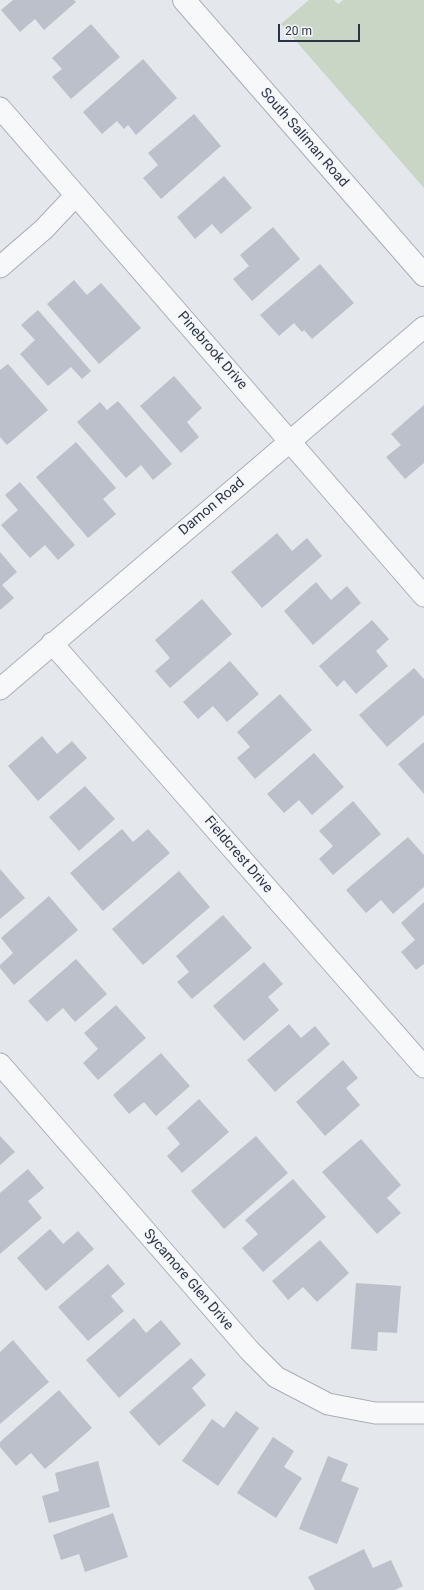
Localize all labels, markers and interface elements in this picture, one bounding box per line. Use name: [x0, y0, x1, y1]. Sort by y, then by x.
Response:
scale bar: [280, 16, 362, 42]
text: 20 m: [285, 24, 312, 38]
street label: South Saliman Road: [256, 85, 352, 191]
street label: Pinebrook Drive: [174, 309, 250, 393]
street label: Damon Road: [176, 475, 248, 539]
street label: Fieldcrest Drive: [200, 813, 276, 897]
street label: Sycamore Glen Drive: [139, 1226, 237, 1334]

